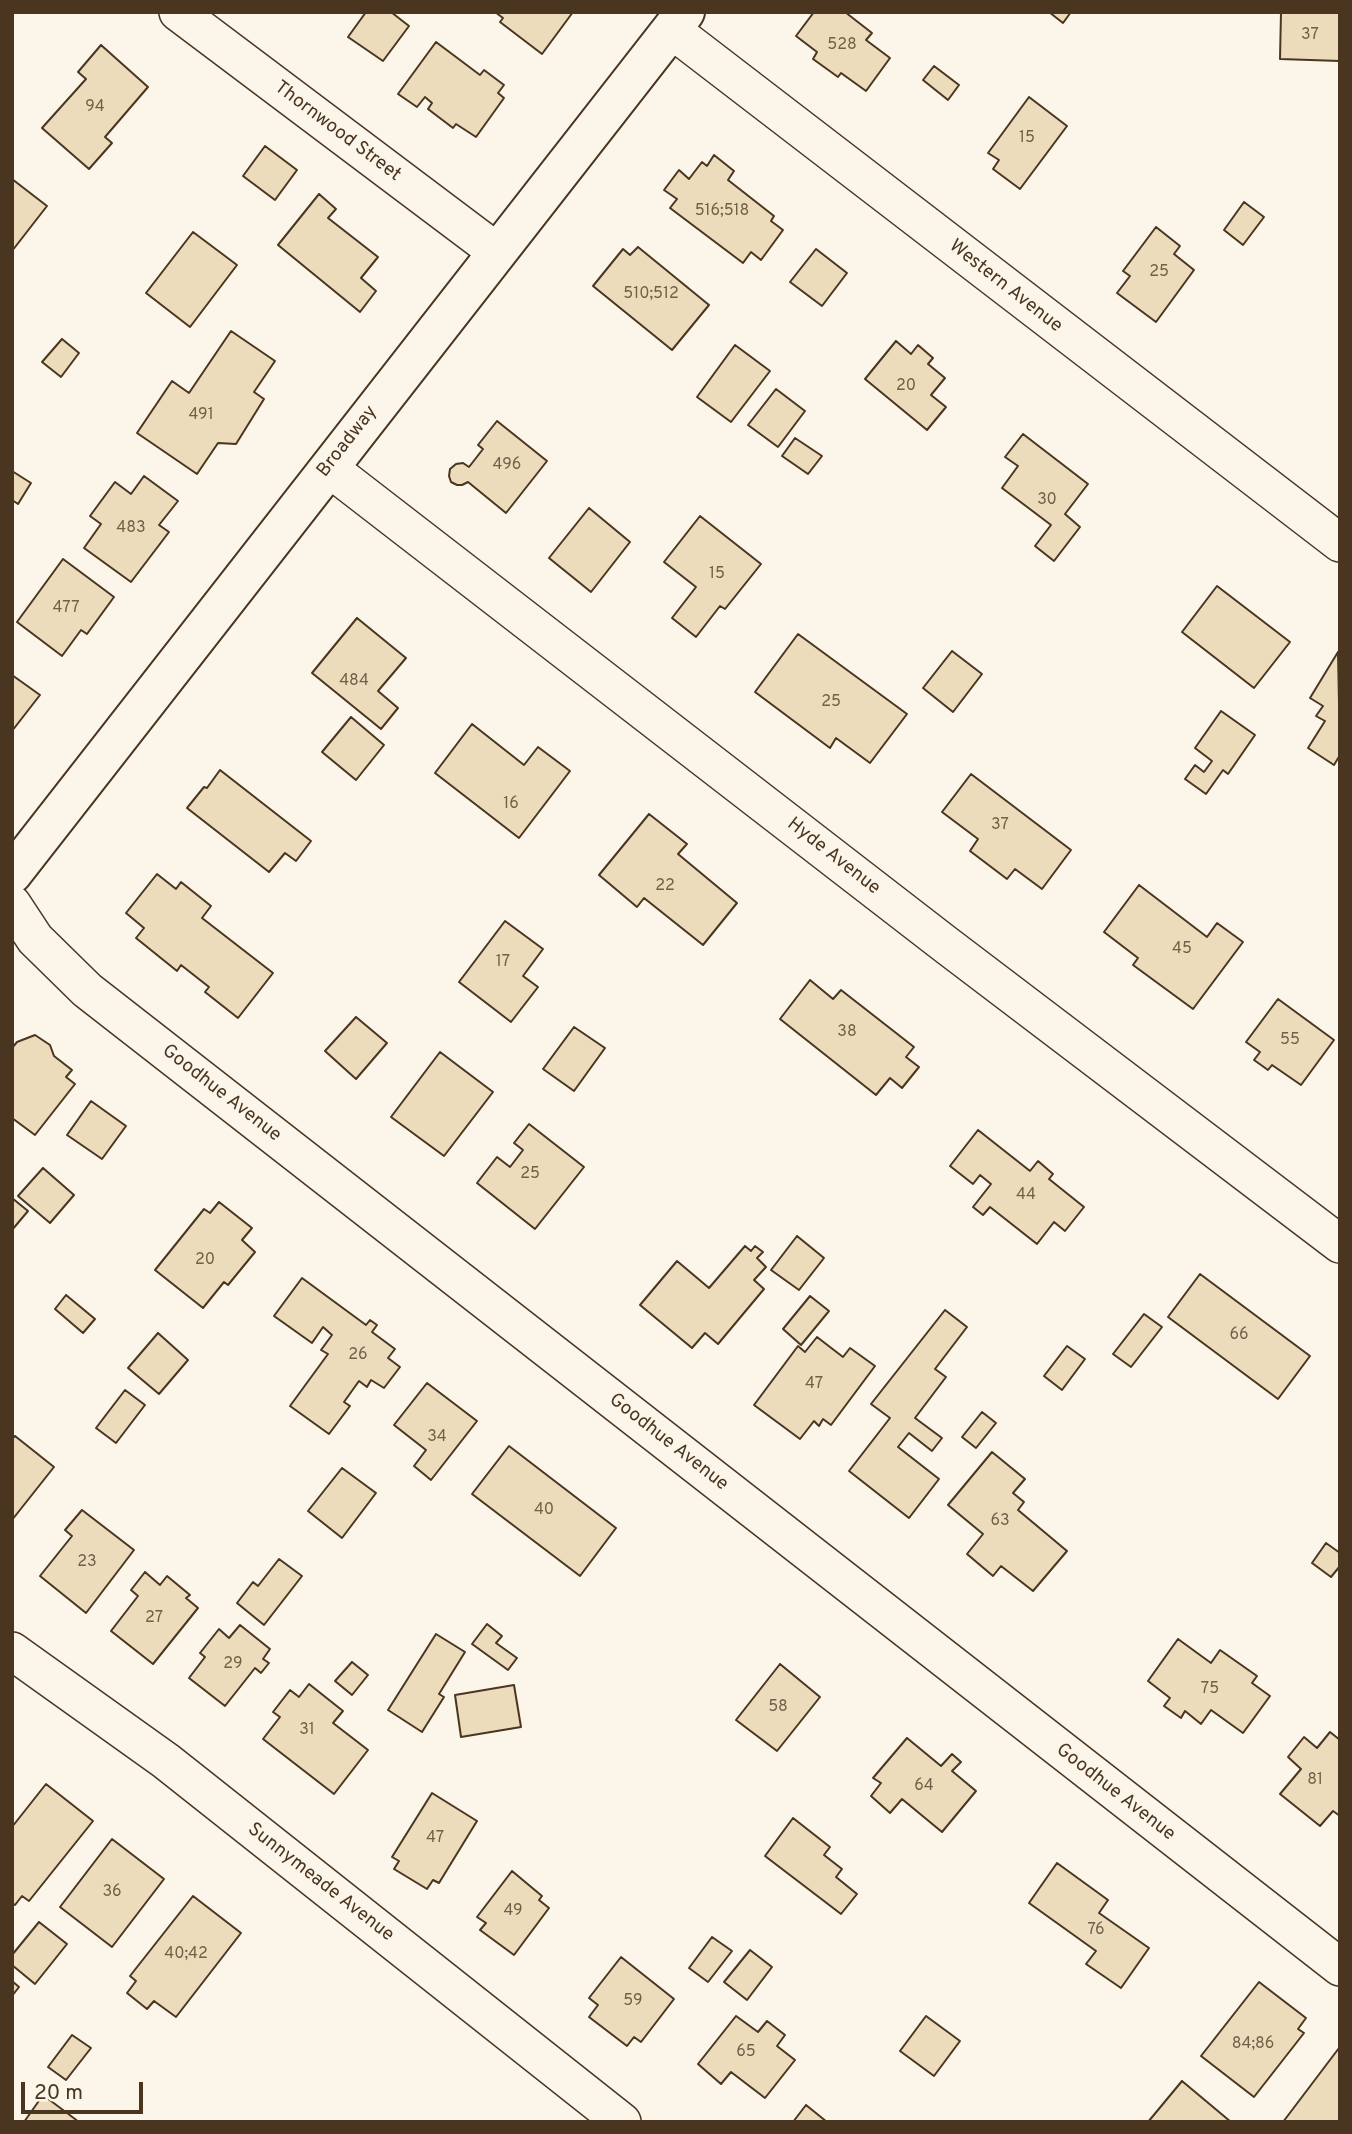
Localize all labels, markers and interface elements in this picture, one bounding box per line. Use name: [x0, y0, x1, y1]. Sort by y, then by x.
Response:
house number: 37: [1301, 26, 1319, 46]
house number: 528: [827, 36, 857, 56]
street label: Thornwood Street: [269, 77, 405, 187]
house number: 94: [85, 98, 105, 118]
house number: 15: [1019, 129, 1035, 149]
house number: 516;518: [695, 202, 749, 222]
street label: Western Avenue: [944, 236, 1066, 338]
house number: 25: [1149, 263, 1169, 283]
house number: 510;512: [623, 285, 679, 305]
house number: 20: [896, 377, 916, 397]
street label: Broadway: [313, 402, 383, 482]
house number: 491: [188, 406, 214, 426]
house number: 496: [493, 456, 521, 476]
house number: 30: [1037, 491, 1057, 511]
house number: 483: [116, 519, 146, 539]
house number: 15: [709, 565, 725, 585]
house number: 477: [52, 599, 80, 619]
house number: 484: [339, 672, 369, 692]
house number: 25: [821, 693, 841, 713]
house number: 16: [503, 795, 519, 815]
street label: Hyde Avenue: [782, 813, 884, 901]
house number: 37: [991, 816, 1009, 836]
house number: 22: [655, 877, 675, 897]
house number: 45: [1172, 940, 1192, 960]
house number: 17: [496, 953, 510, 973]
house number: 38: [837, 1023, 857, 1043]
house number: 55: [1280, 1031, 1300, 1051]
street label: Goodhue Avenue: [157, 1040, 285, 1148]
house number: 25: [520, 1165, 540, 1185]
house number: 44: [1016, 1186, 1036, 1206]
house number: 20: [195, 1251, 215, 1271]
house number: 66: [1229, 1326, 1249, 1346]
house number: 26: [348, 1346, 368, 1366]
house number: 47: [805, 1375, 823, 1395]
street label: Goodhue Avenue: [604, 1389, 732, 1497]
house number: 34: [427, 1428, 447, 1448]
house number: 40: [534, 1501, 554, 1521]
house number: 63: [990, 1512, 1010, 1532]
house number: 23: [77, 1553, 97, 1573]
house number: 27: [145, 1609, 163, 1629]
house number: 29: [223, 1655, 243, 1675]
house number: 75: [1201, 1680, 1219, 1700]
house number: 58: [768, 1698, 788, 1718]
house number: 31: [299, 1721, 315, 1741]
street label: Goodhue Avenue: [1051, 1739, 1179, 1847]
house number: 81: [1307, 1771, 1323, 1791]
house number: 64: [914, 1777, 934, 1797]
street label: Sunnymeade Avenue: [242, 1819, 398, 1947]
house number: 47: [426, 1829, 444, 1849]
house number: 36: [102, 1883, 122, 1903]
house number: 49: [503, 1902, 523, 1922]
house number: 76: [1087, 1921, 1105, 1941]
house number: 40;42: [164, 1945, 208, 1965]
house number: 59: [623, 1992, 643, 2012]
house number: 84;86: [1232, 2035, 1274, 2055]
house number: 65: [736, 2043, 756, 2063]
scale bar: [24, 2068, 147, 2112]
text: 20 m: [34, 2080, 83, 2107]

